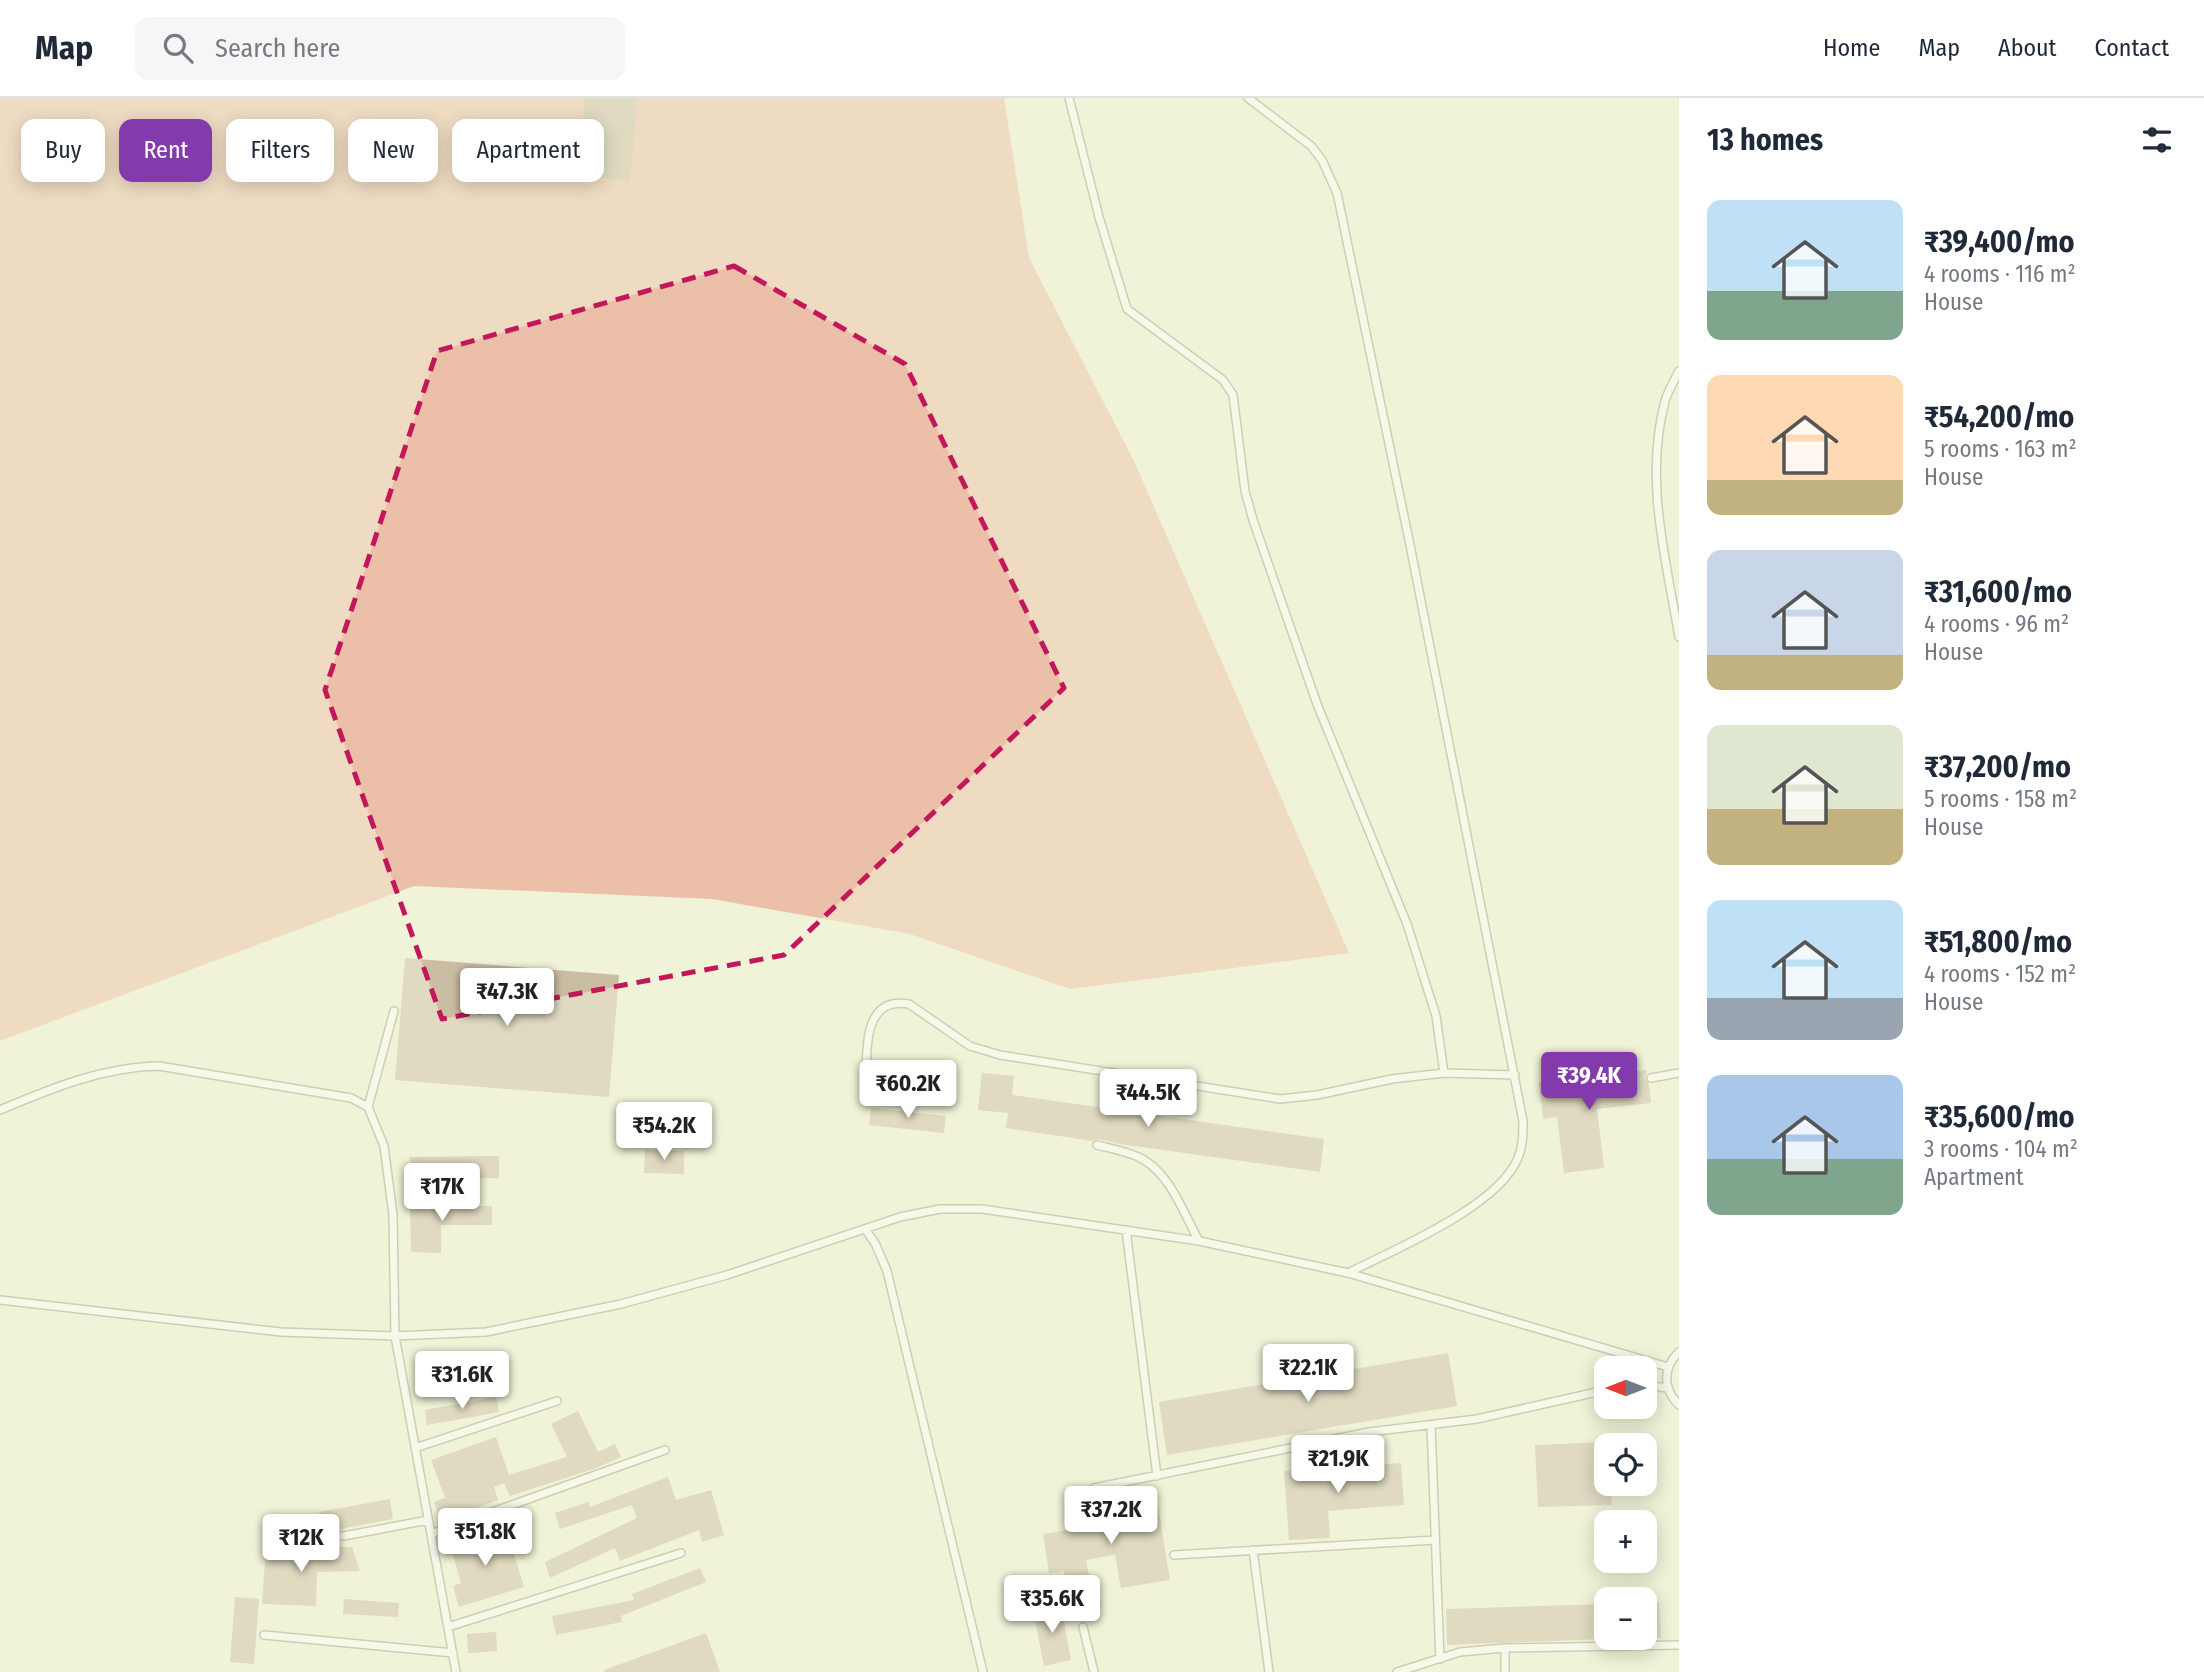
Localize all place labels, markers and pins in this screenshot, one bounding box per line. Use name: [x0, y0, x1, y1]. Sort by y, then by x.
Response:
pin: ₹47.3K: [450, 968, 564, 1028]
pin: ₹39.4K: [1532, 1052, 1646, 1112]
pin: ₹60.2K: [851, 1060, 965, 1120]
pin: ₹44.5K: [1091, 1070, 1205, 1129]
pin: ₹54.2K: [607, 1102, 721, 1162]
pin: ₹17K: [401, 1164, 483, 1223]
pin: ₹22.1K: [1251, 1344, 1365, 1404]
pin: ₹31.6K: [405, 1352, 519, 1411]
pin: ₹21.9K: [1281, 1436, 1395, 1495]
pin: ₹37.2K: [1054, 1486, 1168, 1546]
pin: ₹51.8K: [428, 1508, 542, 1568]
pin: ₹12K: [260, 1514, 342, 1574]
pin: ₹35.6K: [995, 1576, 1109, 1635]

